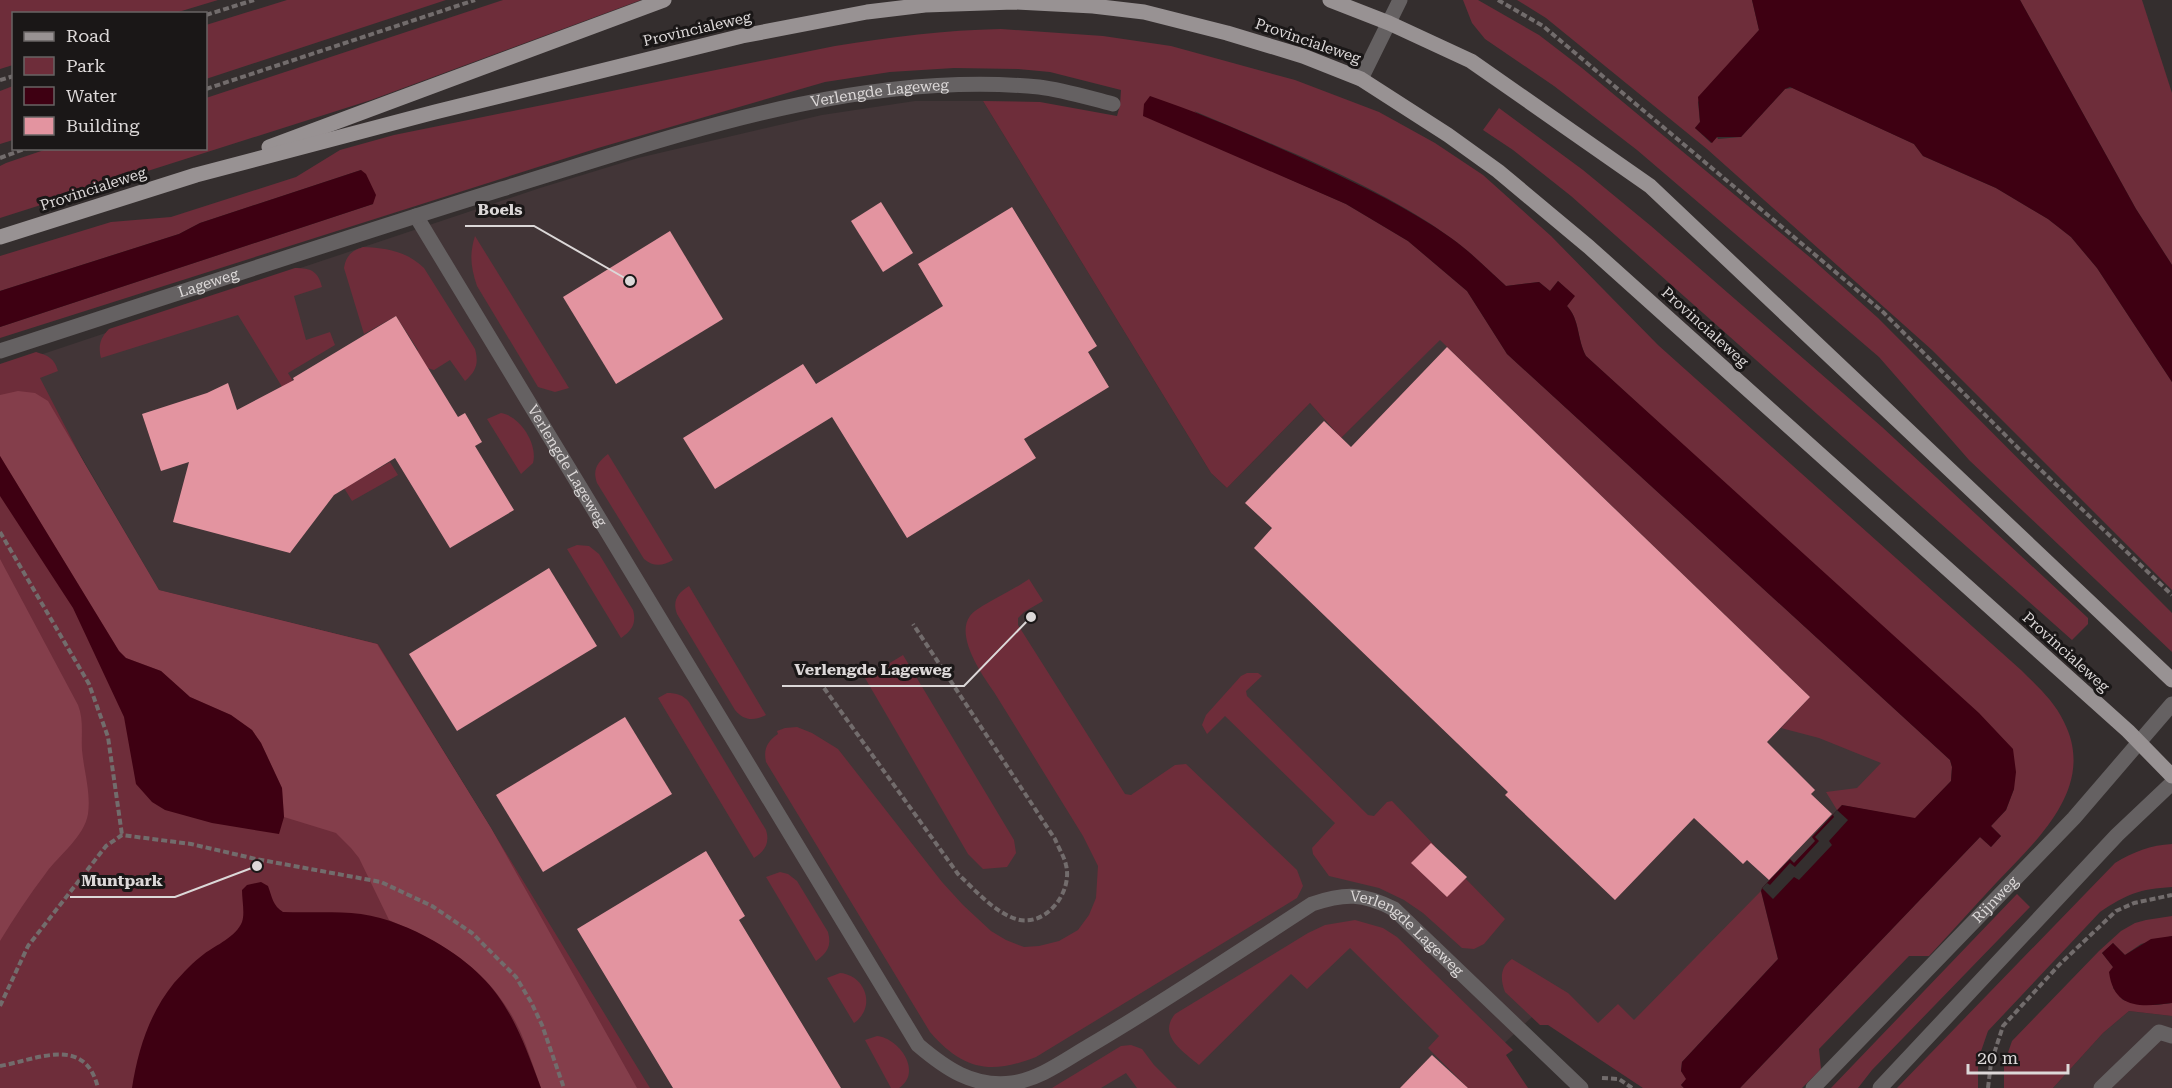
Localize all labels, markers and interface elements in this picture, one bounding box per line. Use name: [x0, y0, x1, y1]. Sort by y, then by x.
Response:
street label: Provincialeweg: [641, 8, 753, 50]
legend: [12, 12, 207, 150]
street label: Provincialeweg: [1253, 14, 1364, 68]
text: Road: [66, 25, 111, 46]
text: Park: [66, 55, 106, 76]
street label: Verlengde Lageweg: [809, 76, 950, 111]
text: Water: [66, 85, 117, 106]
text: Building: [66, 115, 140, 136]
street label: Provincialeweg: [38, 163, 149, 215]
callout: Boels: [465, 192, 534, 226]
text: Boels: [478, 200, 522, 219]
street label: Lageweg: [176, 265, 241, 301]
street label: Provincialeweg: [1658, 283, 1752, 371]
street label: Verlengde Lageweg: [524, 402, 611, 530]
street label: Provincialeweg: [2019, 608, 2113, 696]
callout: Verlengde Lageweg: [782, 652, 964, 686]
text: Verlengde Lageweg: [794, 660, 952, 679]
callout: Muntpark: [70, 863, 175, 897]
text: Muntpark: [81, 871, 163, 890]
street label: Rijnweg: [1968, 872, 2022, 927]
street label: Verlengde Lageweg: [1350, 887, 1468, 980]
scale bar: [1968, 1037, 2068, 1075]
text: 20 m: [1977, 1047, 2018, 1068]

